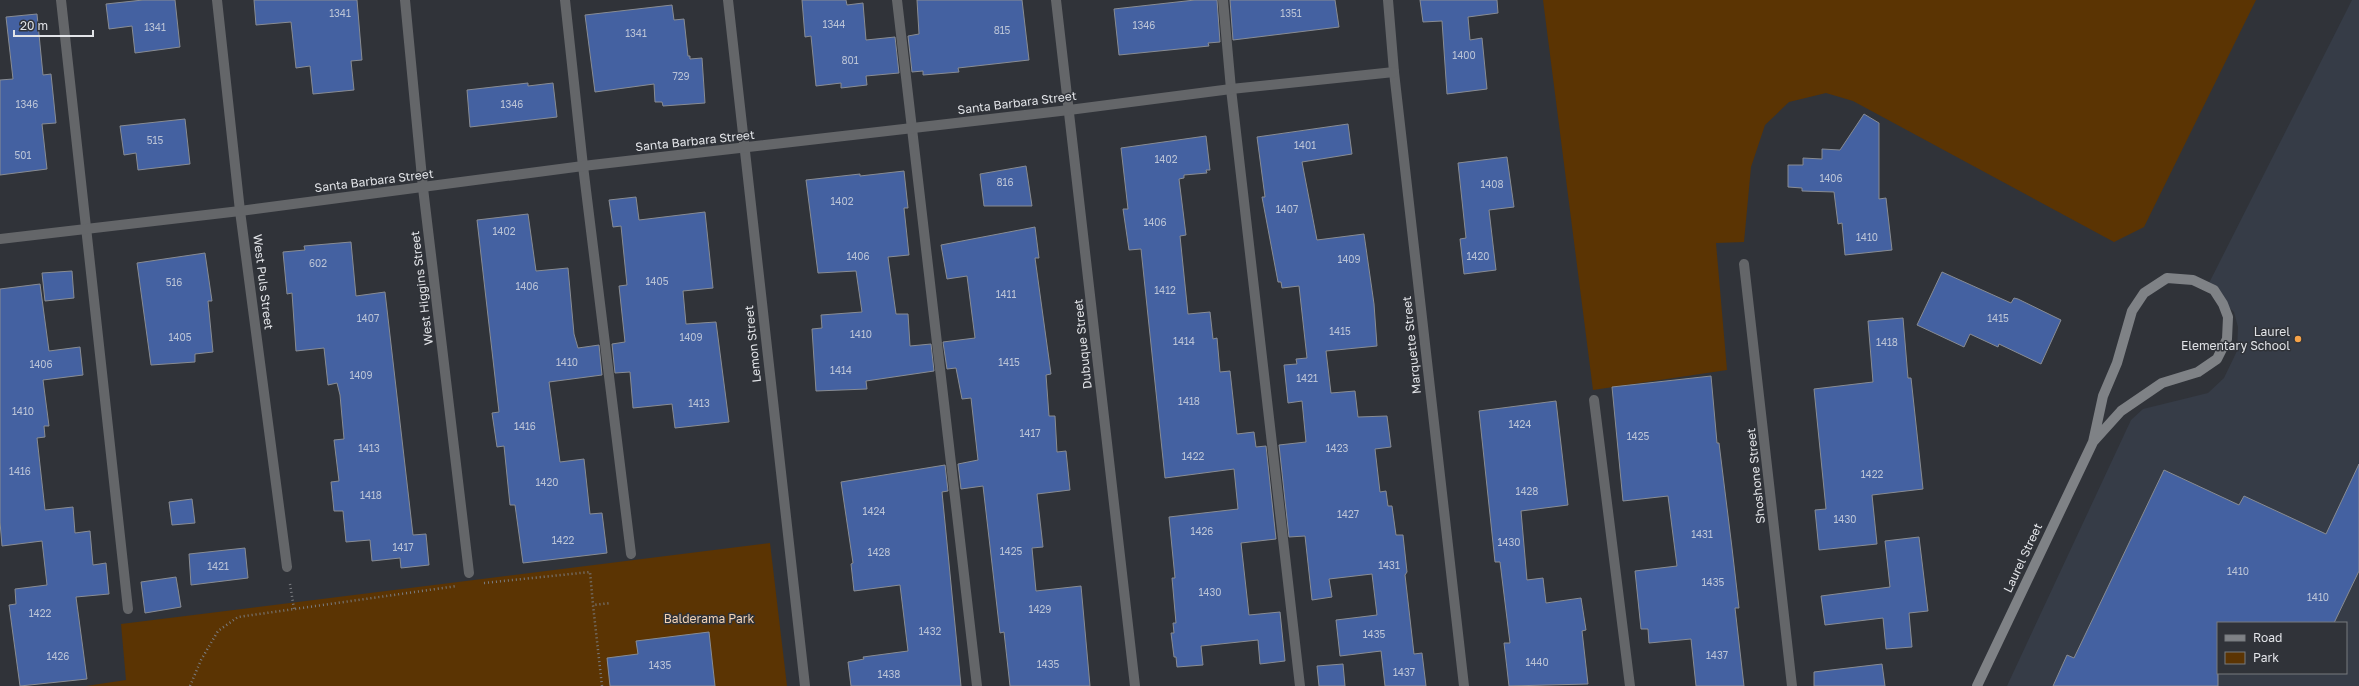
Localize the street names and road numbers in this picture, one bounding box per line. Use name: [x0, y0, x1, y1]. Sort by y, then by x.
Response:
street label: Santa Barbara Street: [957, 88, 1078, 117]
street label: Santa Barbara Street: [635, 127, 756, 154]
street label: Santa Barbara Street: [314, 166, 435, 195]
street label: West Higgins Street: [407, 230, 436, 346]
street label: West Puls Street: [250, 233, 277, 331]
street label: Marquette Street: [1399, 295, 1424, 395]
street label: Dubuque Street: [1070, 298, 1095, 390]
street label: Lemon Street: [741, 305, 764, 383]
street label: Shoshone Street: [1743, 427, 1768, 525]
street label: Laurel Street: [2000, 521, 2045, 595]

